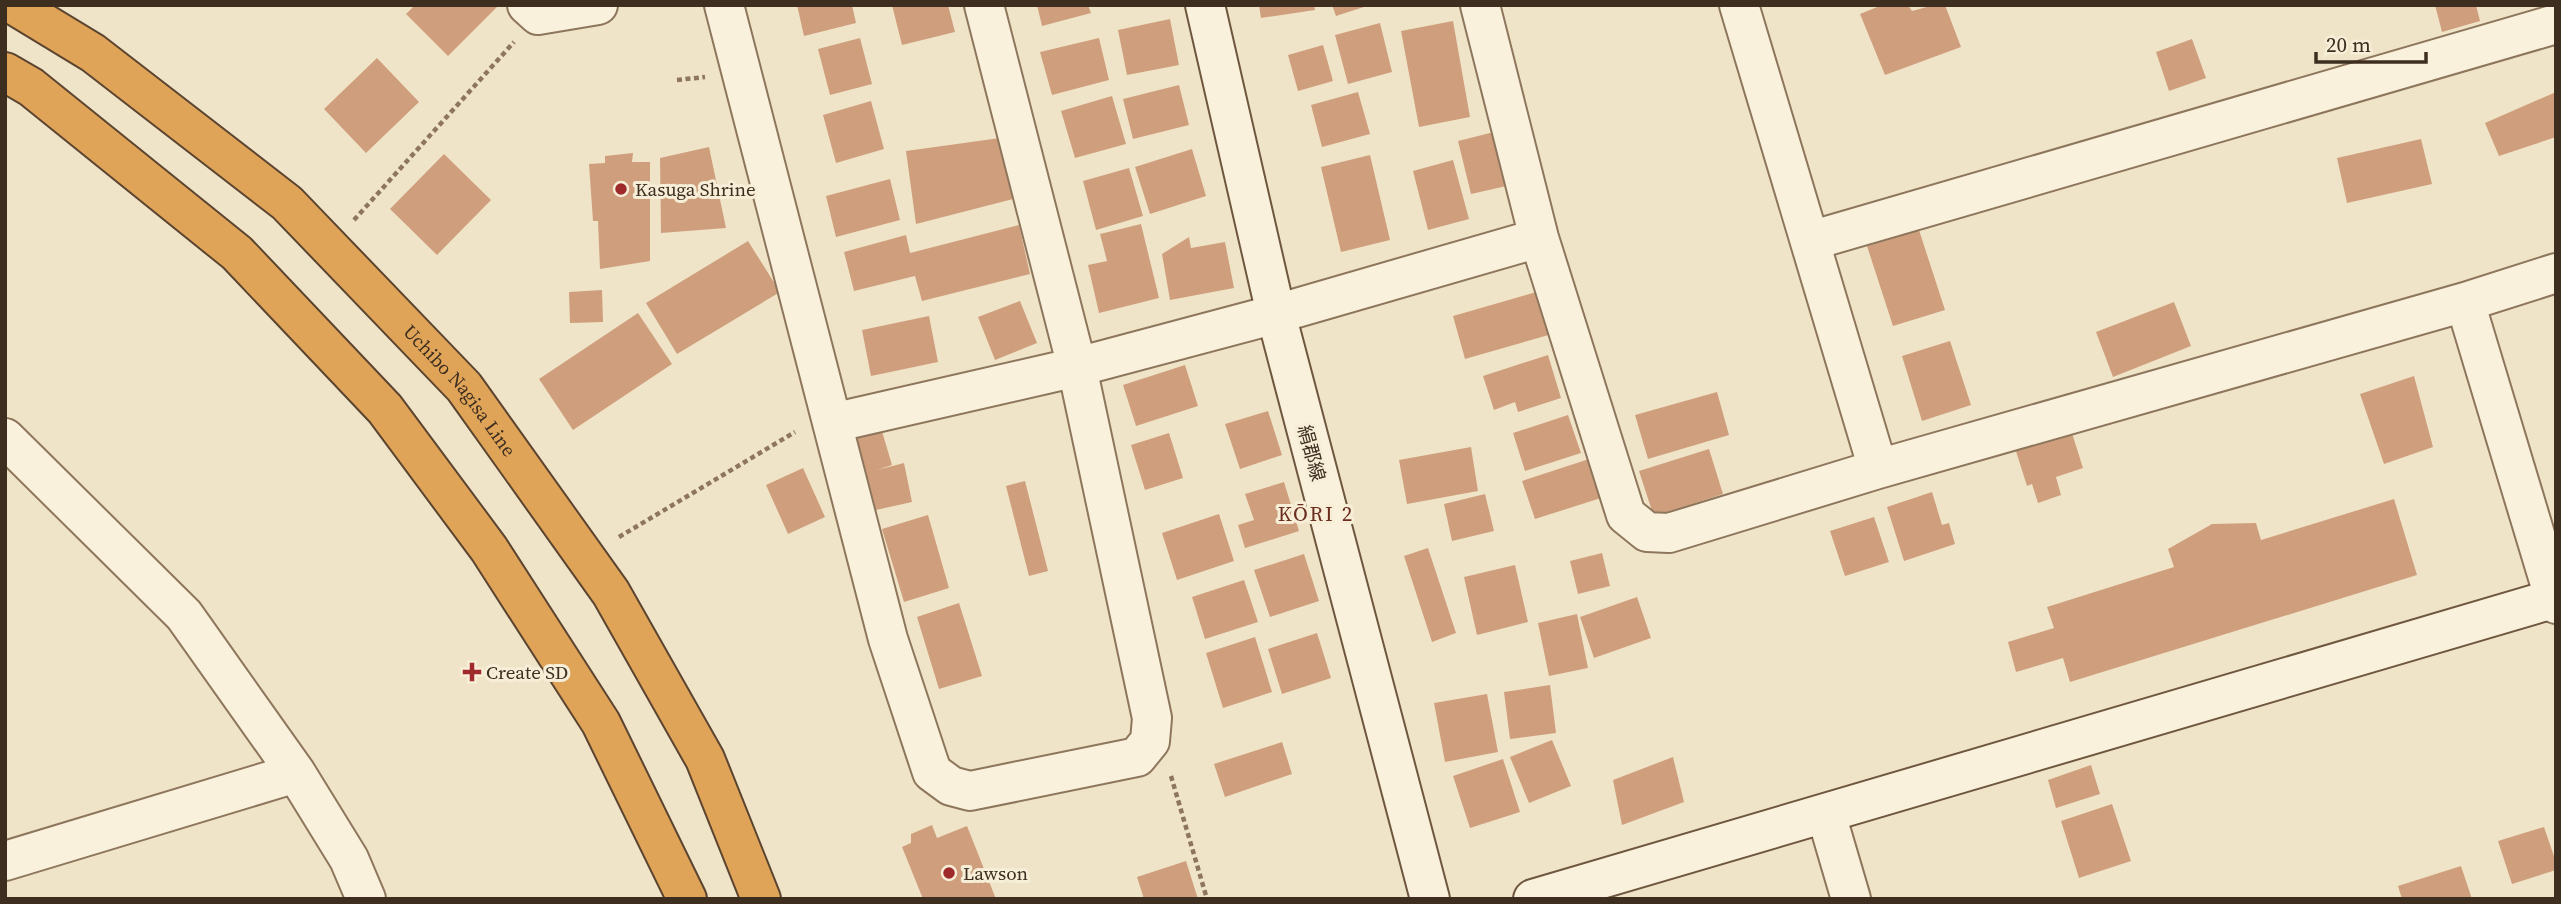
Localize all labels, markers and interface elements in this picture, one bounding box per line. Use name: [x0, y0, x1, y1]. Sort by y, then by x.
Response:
scale bar: [2316, 21, 2426, 65]
text: 20 m: [2326, 30, 2371, 59]
place label: Kasuga Shrine: [635, 176, 756, 202]
marker: Kasuga Shrine: [613, 181, 629, 197]
street label: Uchibo Nagisa Line: [398, 319, 522, 462]
street label: 絹郡線: [1292, 422, 1332, 484]
district label: KŌRI 2: [1278, 499, 1354, 528]
place label: Create SD: [486, 659, 568, 685]
marker: Create SD: [464, 664, 480, 680]
place label: Lawson: [963, 860, 1028, 886]
marker: Lawson: [941, 865, 957, 881]

